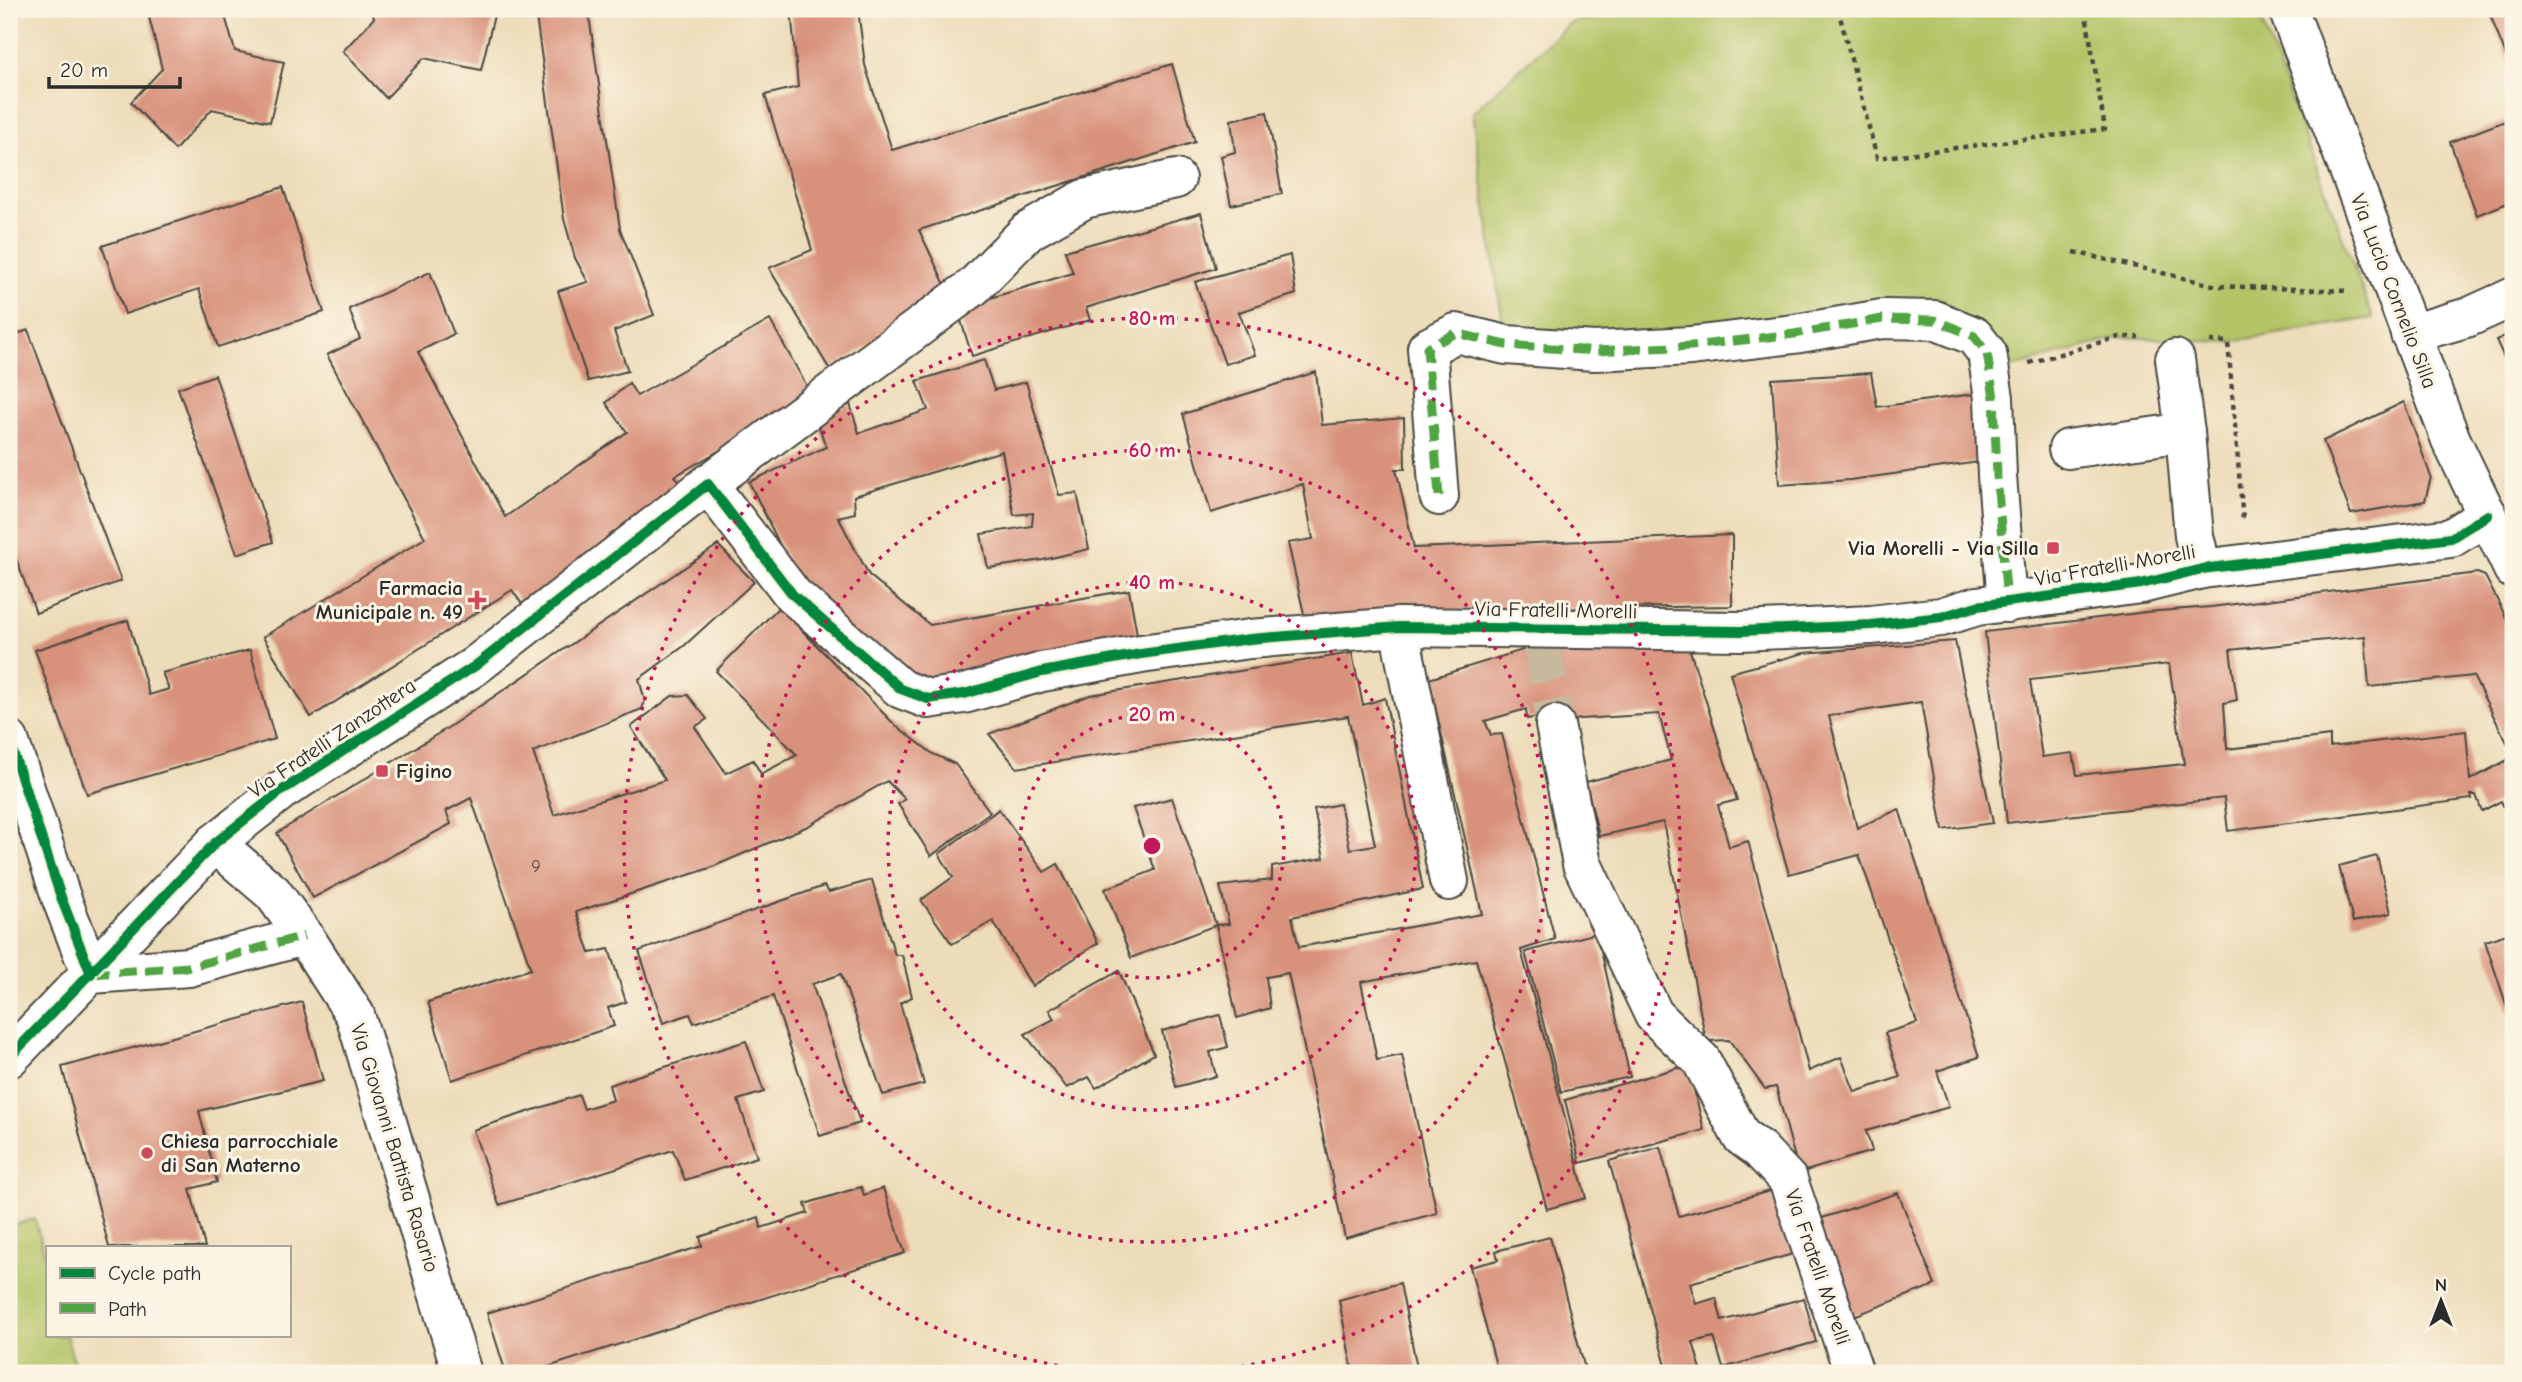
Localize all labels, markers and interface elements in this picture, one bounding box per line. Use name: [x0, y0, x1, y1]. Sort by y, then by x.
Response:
scale bar: [49, 46, 180, 90]
text: 20 m: [60, 58, 108, 82]
street label: Via Lucio Cornelio Silla: [2346, 190, 2442, 392]
text: 80 m: [1129, 306, 1175, 330]
text: 60 m: [1128, 438, 1176, 462]
place label: Via Morelli - Via Silla: [1848, 536, 2039, 560]
street label: Via Fratelli Morelli: [2033, 539, 2197, 591]
marker: Via Morelli - Via Silla: [2045, 540, 2061, 556]
text: 40 m: [1129, 570, 1175, 594]
place label: Farmacia Municipale n. 49: [316, 576, 463, 624]
marker: Farmacia Municipale n. 49: [469, 592, 485, 608]
street label: Via Fratelli Morelli: [1474, 597, 1638, 623]
street label: Via Fratelli Zanzottera: [244, 673, 420, 803]
text: 20 m: [1129, 702, 1175, 726]
place label: Figino: [396, 759, 452, 783]
marker: Figino: [374, 763, 390, 779]
centre of rings: [1140, 834, 1164, 858]
house number: 9: [531, 856, 541, 877]
street label: Via Giovanni Battista Rasario: [346, 1021, 444, 1275]
place label: Chiesa parrocchiale di San Materno: [161, 1129, 338, 1177]
marker: Chiesa parrocchiale di San Materno: [139, 1145, 155, 1161]
street label: Via Fratelli Morelli: [1780, 1186, 1856, 1348]
legend: [46, 1246, 290, 1336]
text: Cycle path: [108, 1261, 201, 1285]
north arrow: [2406, 1266, 2476, 1336]
text: N: [2435, 1274, 2447, 1296]
text: Path: [108, 1297, 147, 1321]

